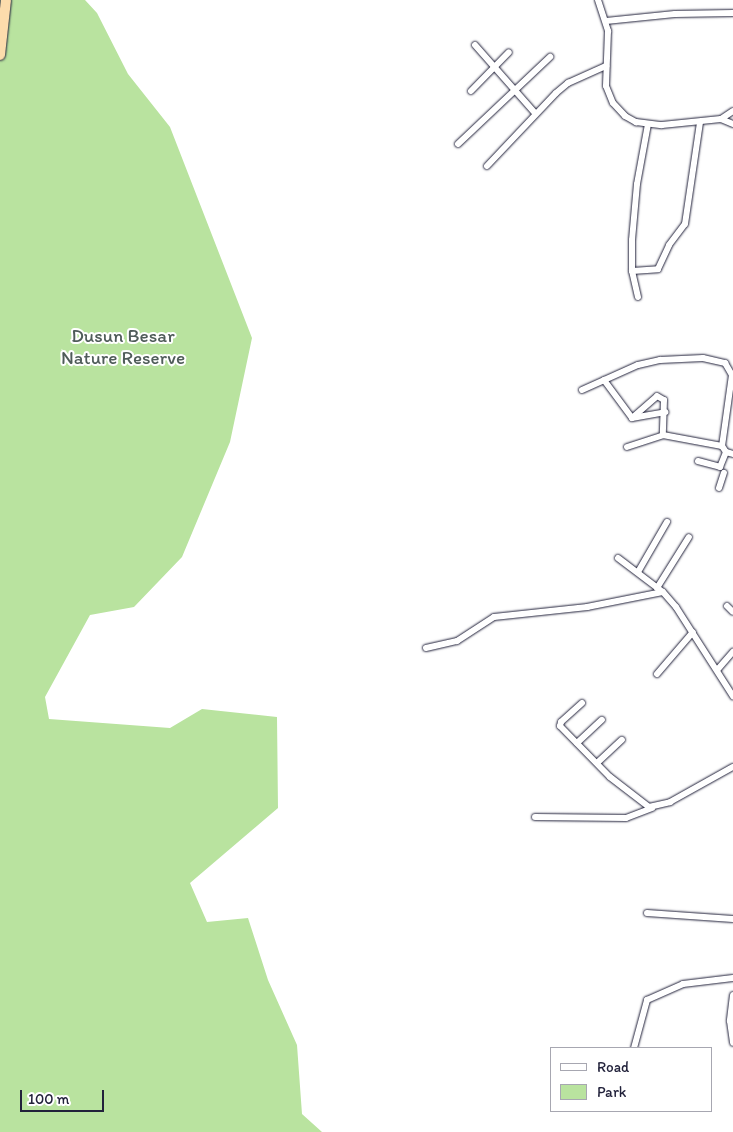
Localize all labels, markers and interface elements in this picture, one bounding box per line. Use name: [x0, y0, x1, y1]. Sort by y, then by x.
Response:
park label: Dusun Besar Nature Reserve: [61, 325, 185, 369]
legend: [550, 1047, 713, 1112]
text: Road: [597, 1058, 629, 1076]
scale bar: [22, 1080, 106, 1112]
text: Park: [597, 1083, 627, 1101]
text: 100 m: [28, 1090, 69, 1108]

